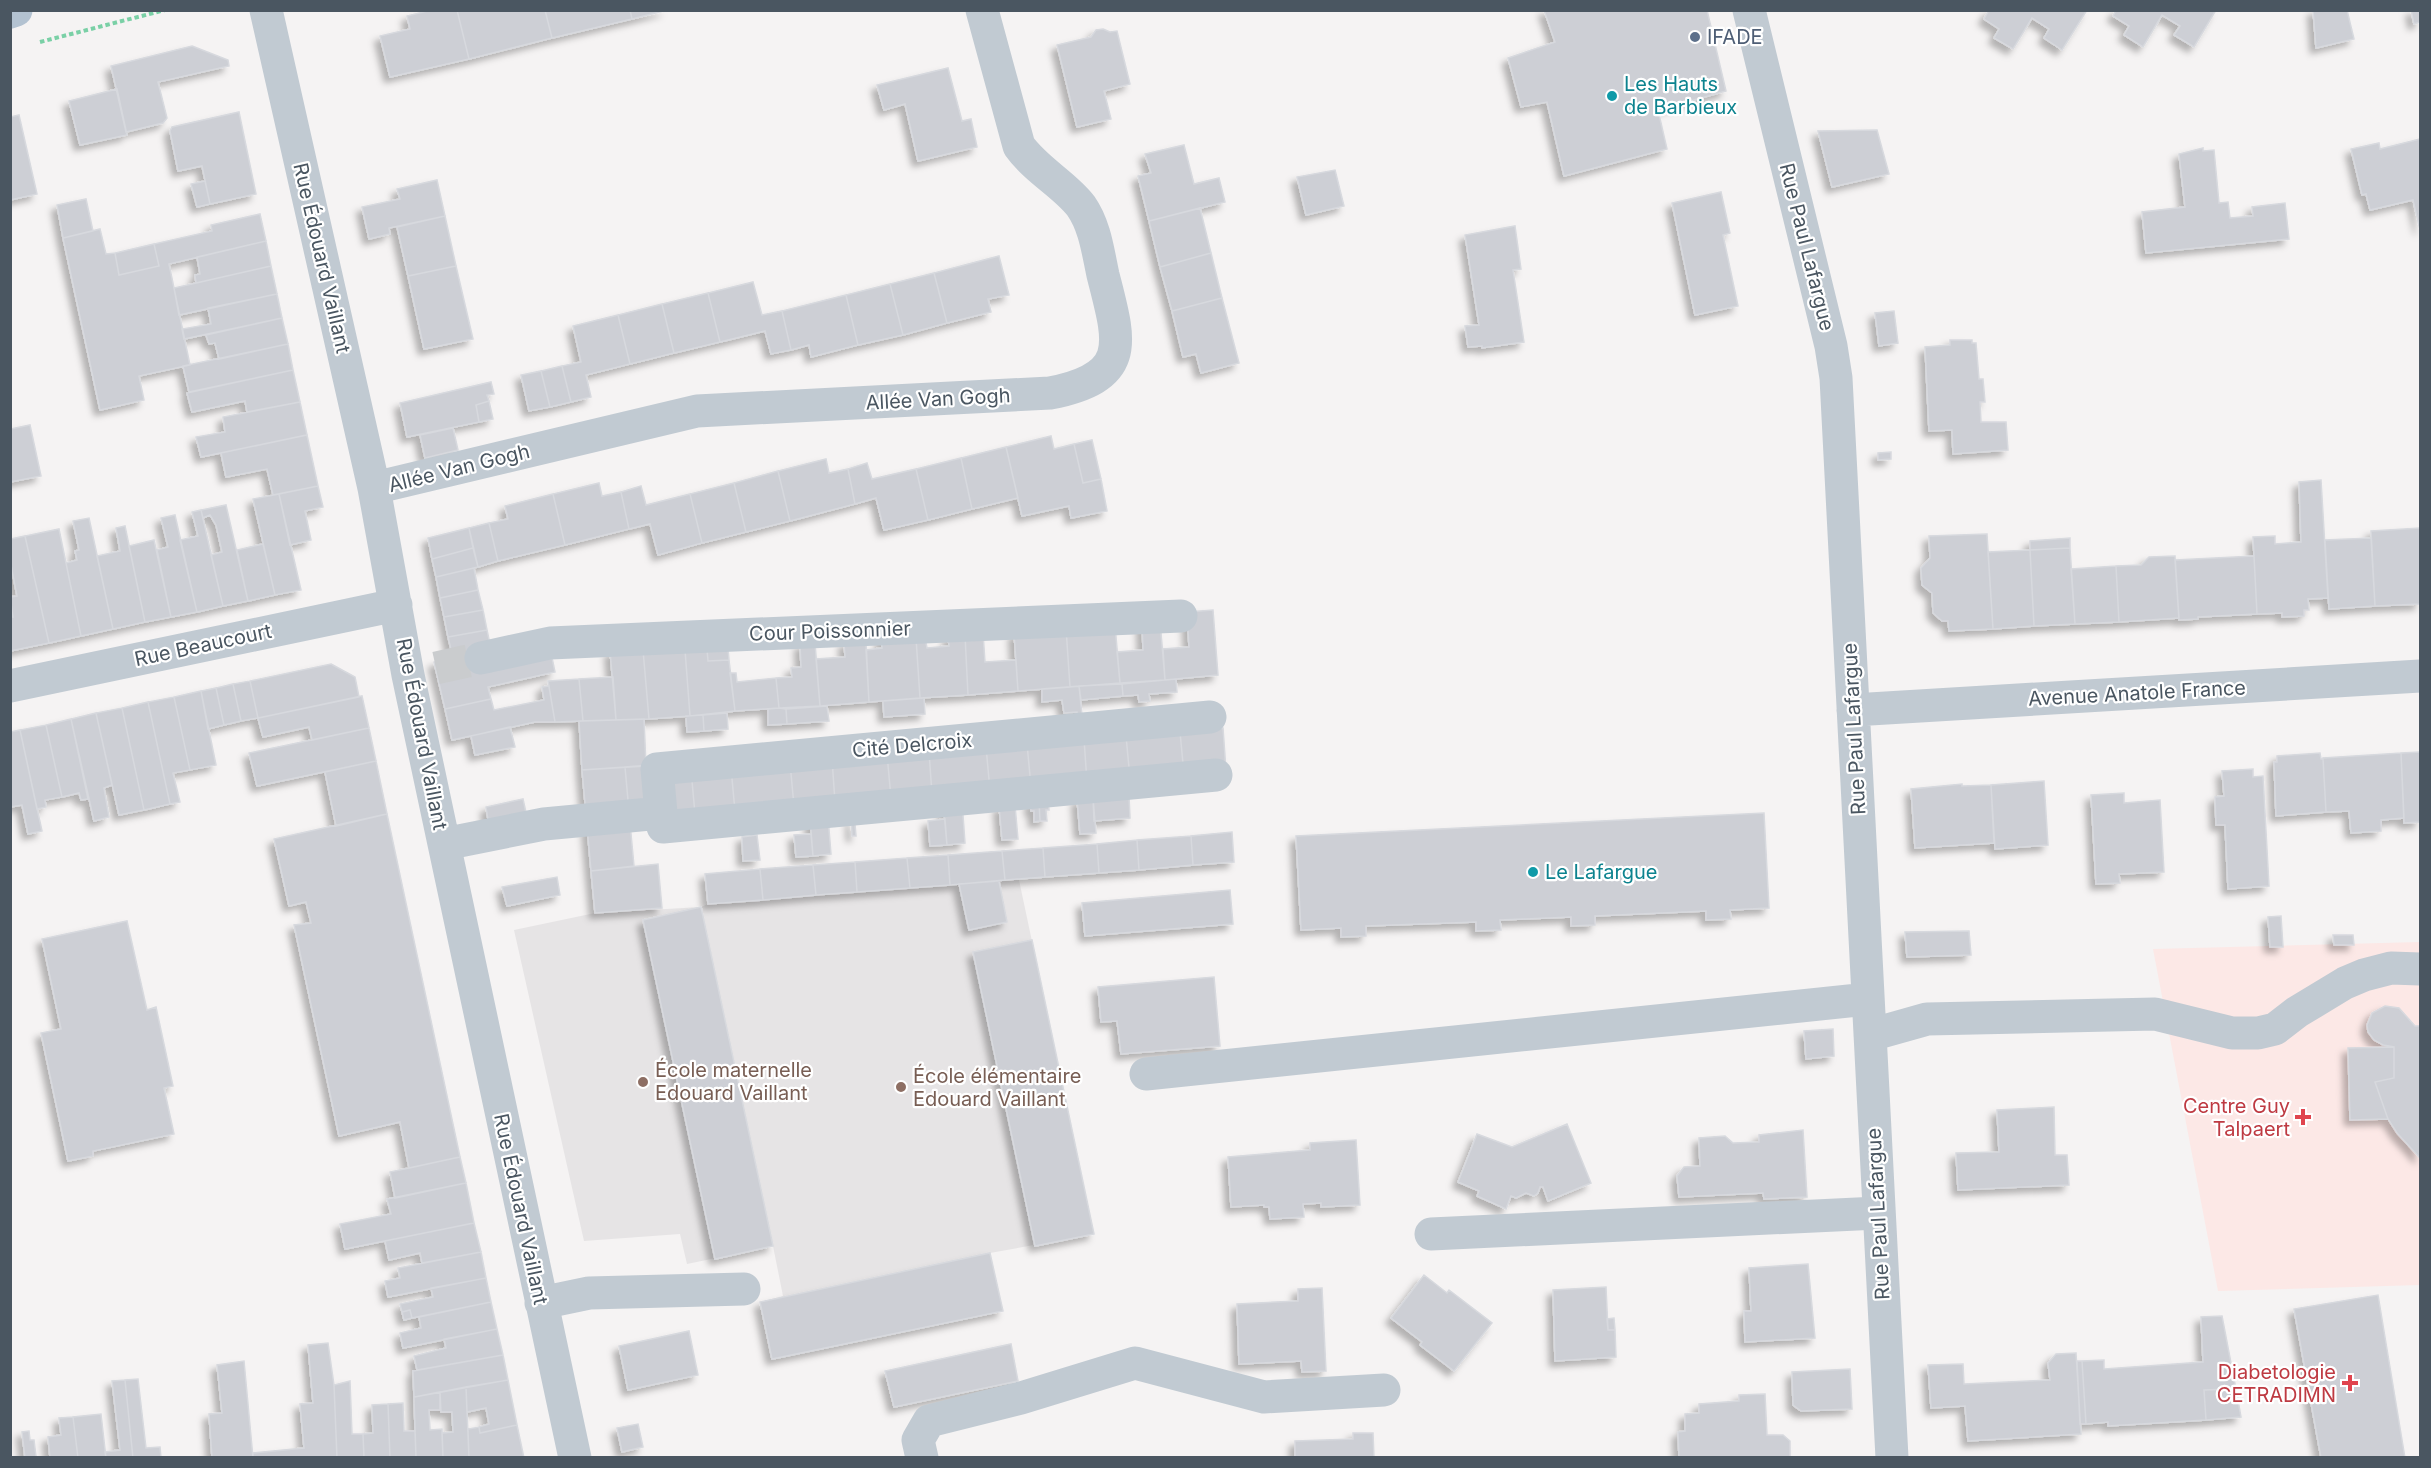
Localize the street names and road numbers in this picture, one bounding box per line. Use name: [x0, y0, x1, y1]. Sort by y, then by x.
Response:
street label: Rue Édouard Vaillant: [288, 160, 357, 356]
street label: Rue Paul Lafargue: [1775, 161, 1839, 333]
street label: Allée Van Gogh: [865, 383, 1011, 415]
street label: Allée Van Gogh: [386, 439, 532, 497]
street label: Cour Poissonnier: [749, 616, 912, 646]
street label: Rue Beaucourt: [132, 619, 274, 671]
street label: Rue Édouard Vaillant: [392, 636, 453, 832]
street label: Rue Paul Lafargue: [1838, 642, 1870, 816]
street label: Avenue Anatole France: [2027, 675, 2247, 711]
street label: Cité Delcroix: [851, 728, 973, 762]
street label: Rue Édouard Vaillant: [489, 1111, 554, 1307]
street label: Rue Paul Lafargue: [1862, 1127, 1894, 1301]

